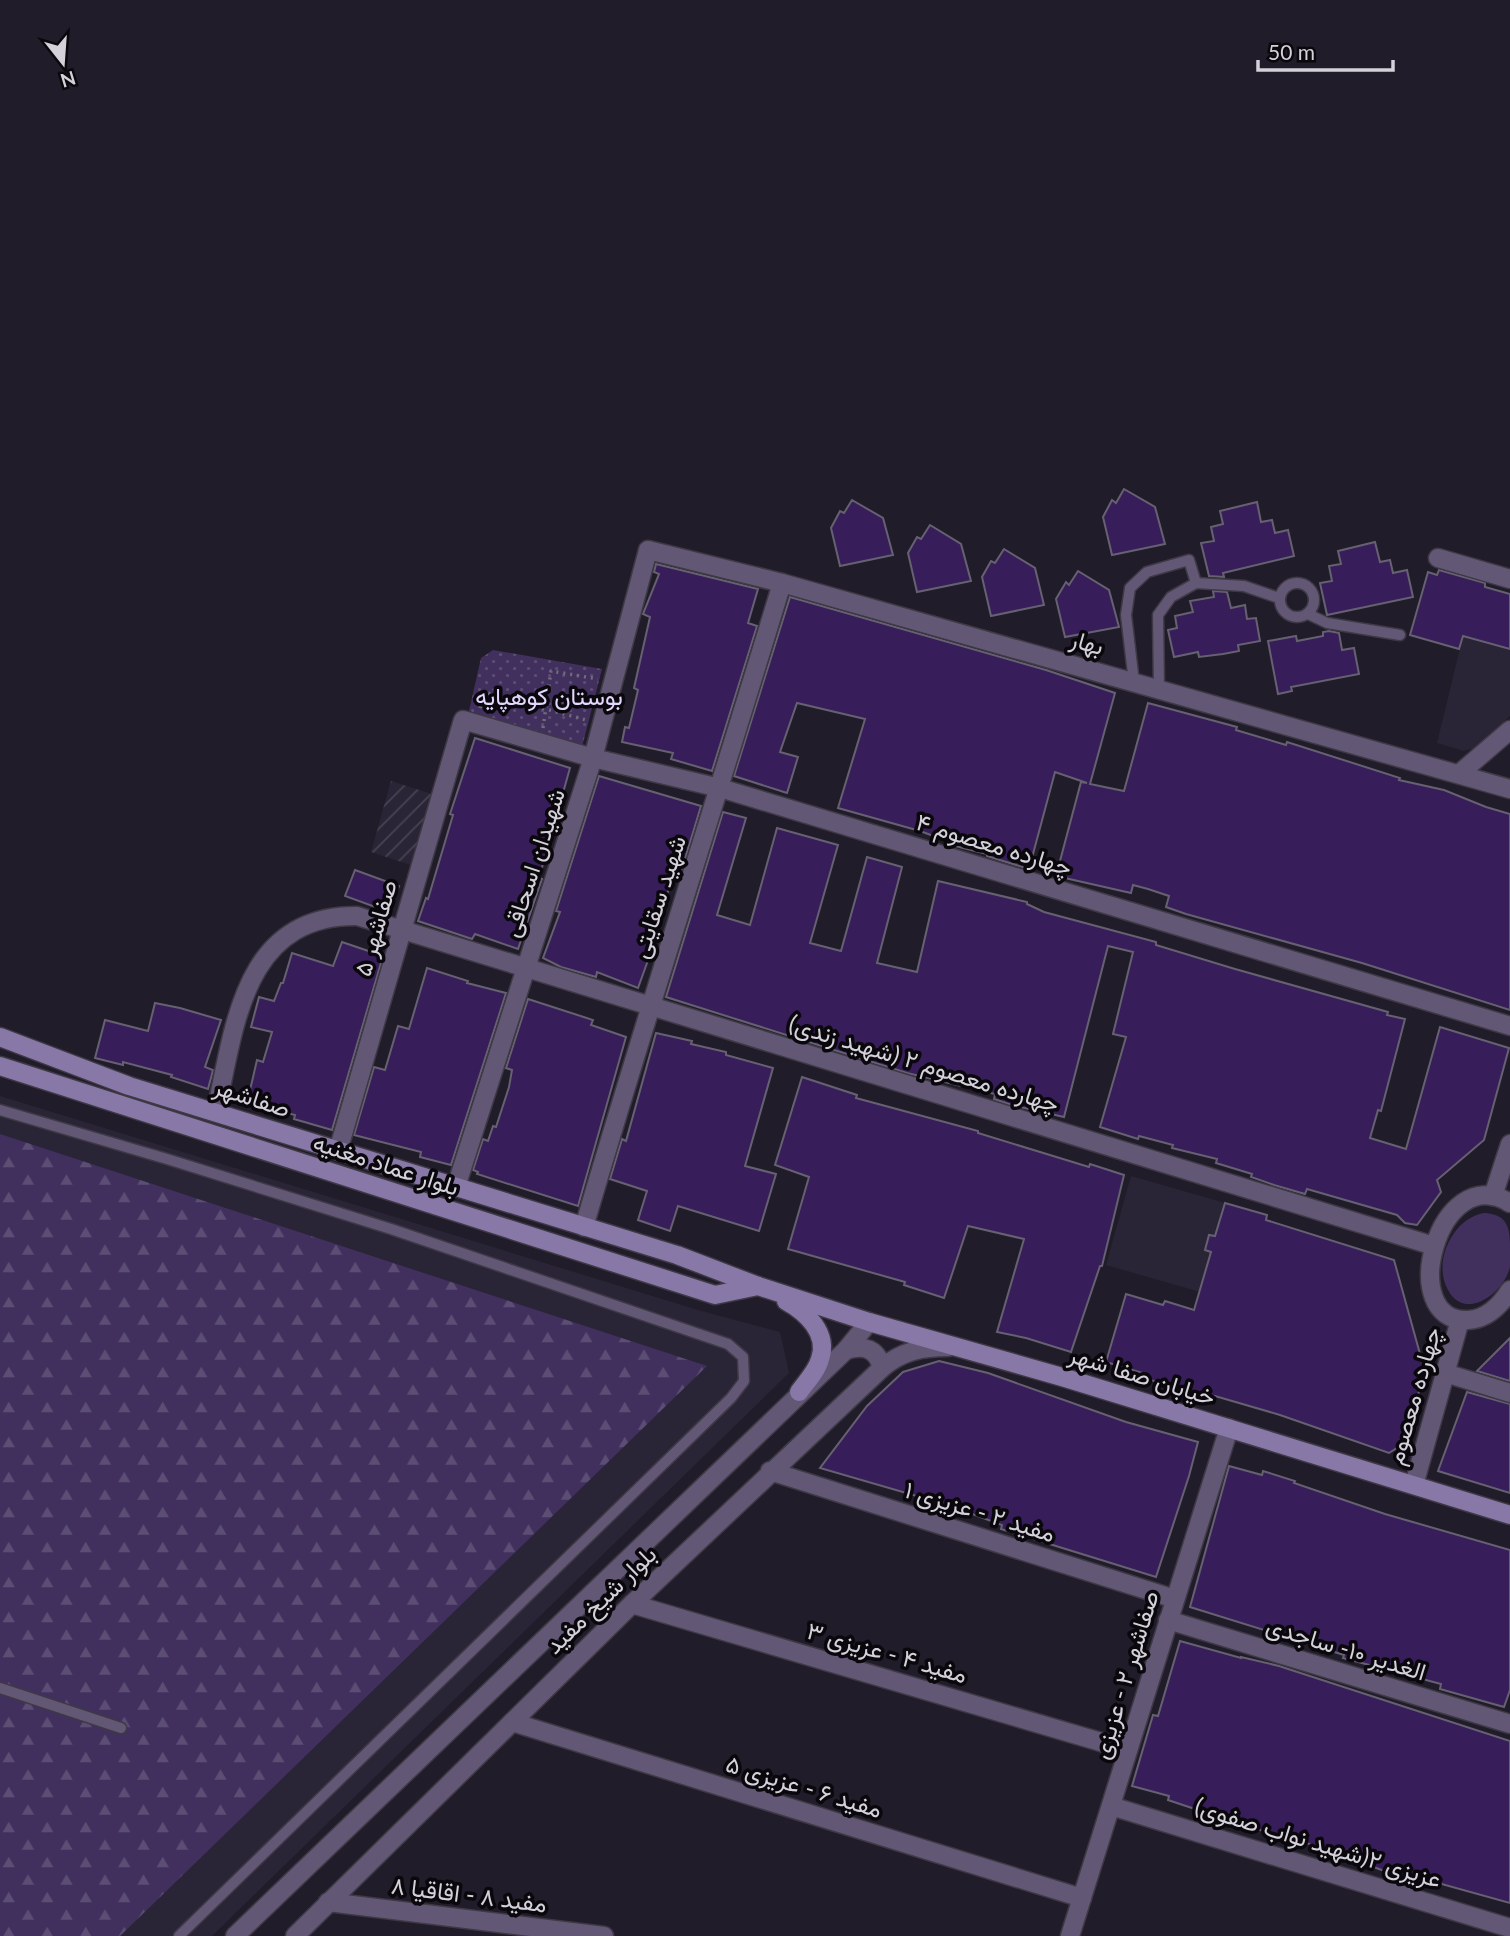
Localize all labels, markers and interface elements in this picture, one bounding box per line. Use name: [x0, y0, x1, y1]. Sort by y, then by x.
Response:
north arrow: [28, 28, 98, 98]
scale bar: [1258, 28, 1393, 72]
text: 50 m: [1268, 39, 1315, 64]
text: N: [58, 67, 78, 93]
street label: بهار: [1066, 623, 1108, 662]
park label: بوستان کوهپایه: [475, 681, 623, 713]
street label: شهیدان اسحاقی: [495, 785, 572, 941]
street label: چهارده معصوم ۴: [912, 806, 1076, 884]
street label: شهید سقایتی: [624, 832, 693, 962]
street label: صفاشهر ۵: [347, 876, 404, 980]
street label: چهارده معصوم ۲ (شهید زندی): [785, 1008, 1063, 1120]
street label: صفاشهر: [209, 1070, 294, 1124]
street label: بلوار عماد مغنیه: [309, 1126, 463, 1203]
street label: چهارده معصوم: [1379, 1324, 1449, 1468]
street label: خیابان صفا شهر: [1064, 1338, 1219, 1412]
street label: مفید ۲ - عزیزی ۱: [901, 1474, 1059, 1549]
street label: بلوار شیخ مفید: [538, 1539, 664, 1662]
street label: صفاشهر ۲ - عزیزی: [1085, 1587, 1166, 1763]
street label: الغدیر ۱۰- ساجدی: [1262, 1609, 1430, 1688]
street label: مفید ۴ - عزیزی ۳: [803, 1615, 971, 1690]
street label: مفید ۶ - عزیزی ۵: [722, 1748, 886, 1825]
street label: عزیزی ۲(شهید نواب صفوی): [1191, 1790, 1445, 1895]
street label: مفید ۸ - اقاقیا ۸: [389, 1870, 549, 1918]

